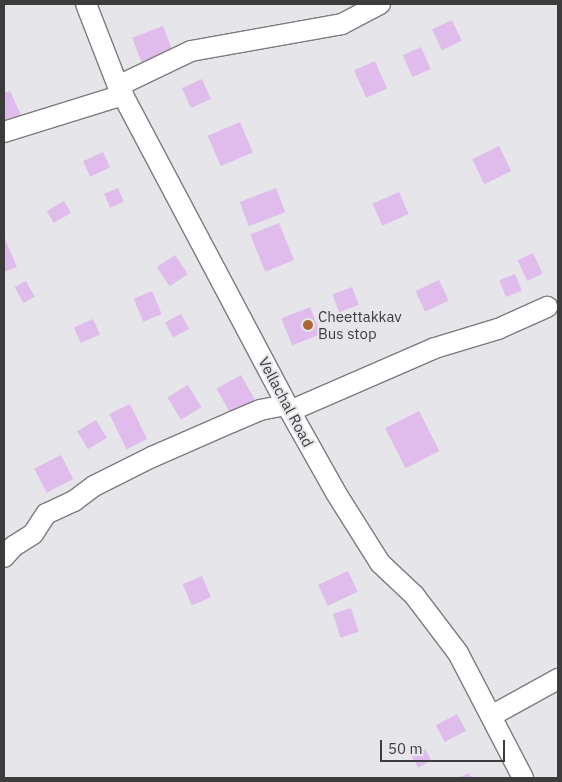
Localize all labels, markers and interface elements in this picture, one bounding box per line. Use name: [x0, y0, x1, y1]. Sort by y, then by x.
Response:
place label: Cheettakkav Bus stop: [318, 307, 402, 342]
marker: Cheettakkav Bus stop: [302, 319, 314, 331]
street label: Vellachal Road: [255, 354, 317, 450]
scale bar: [382, 730, 507, 762]
text: 50 m: [388, 739, 423, 758]

